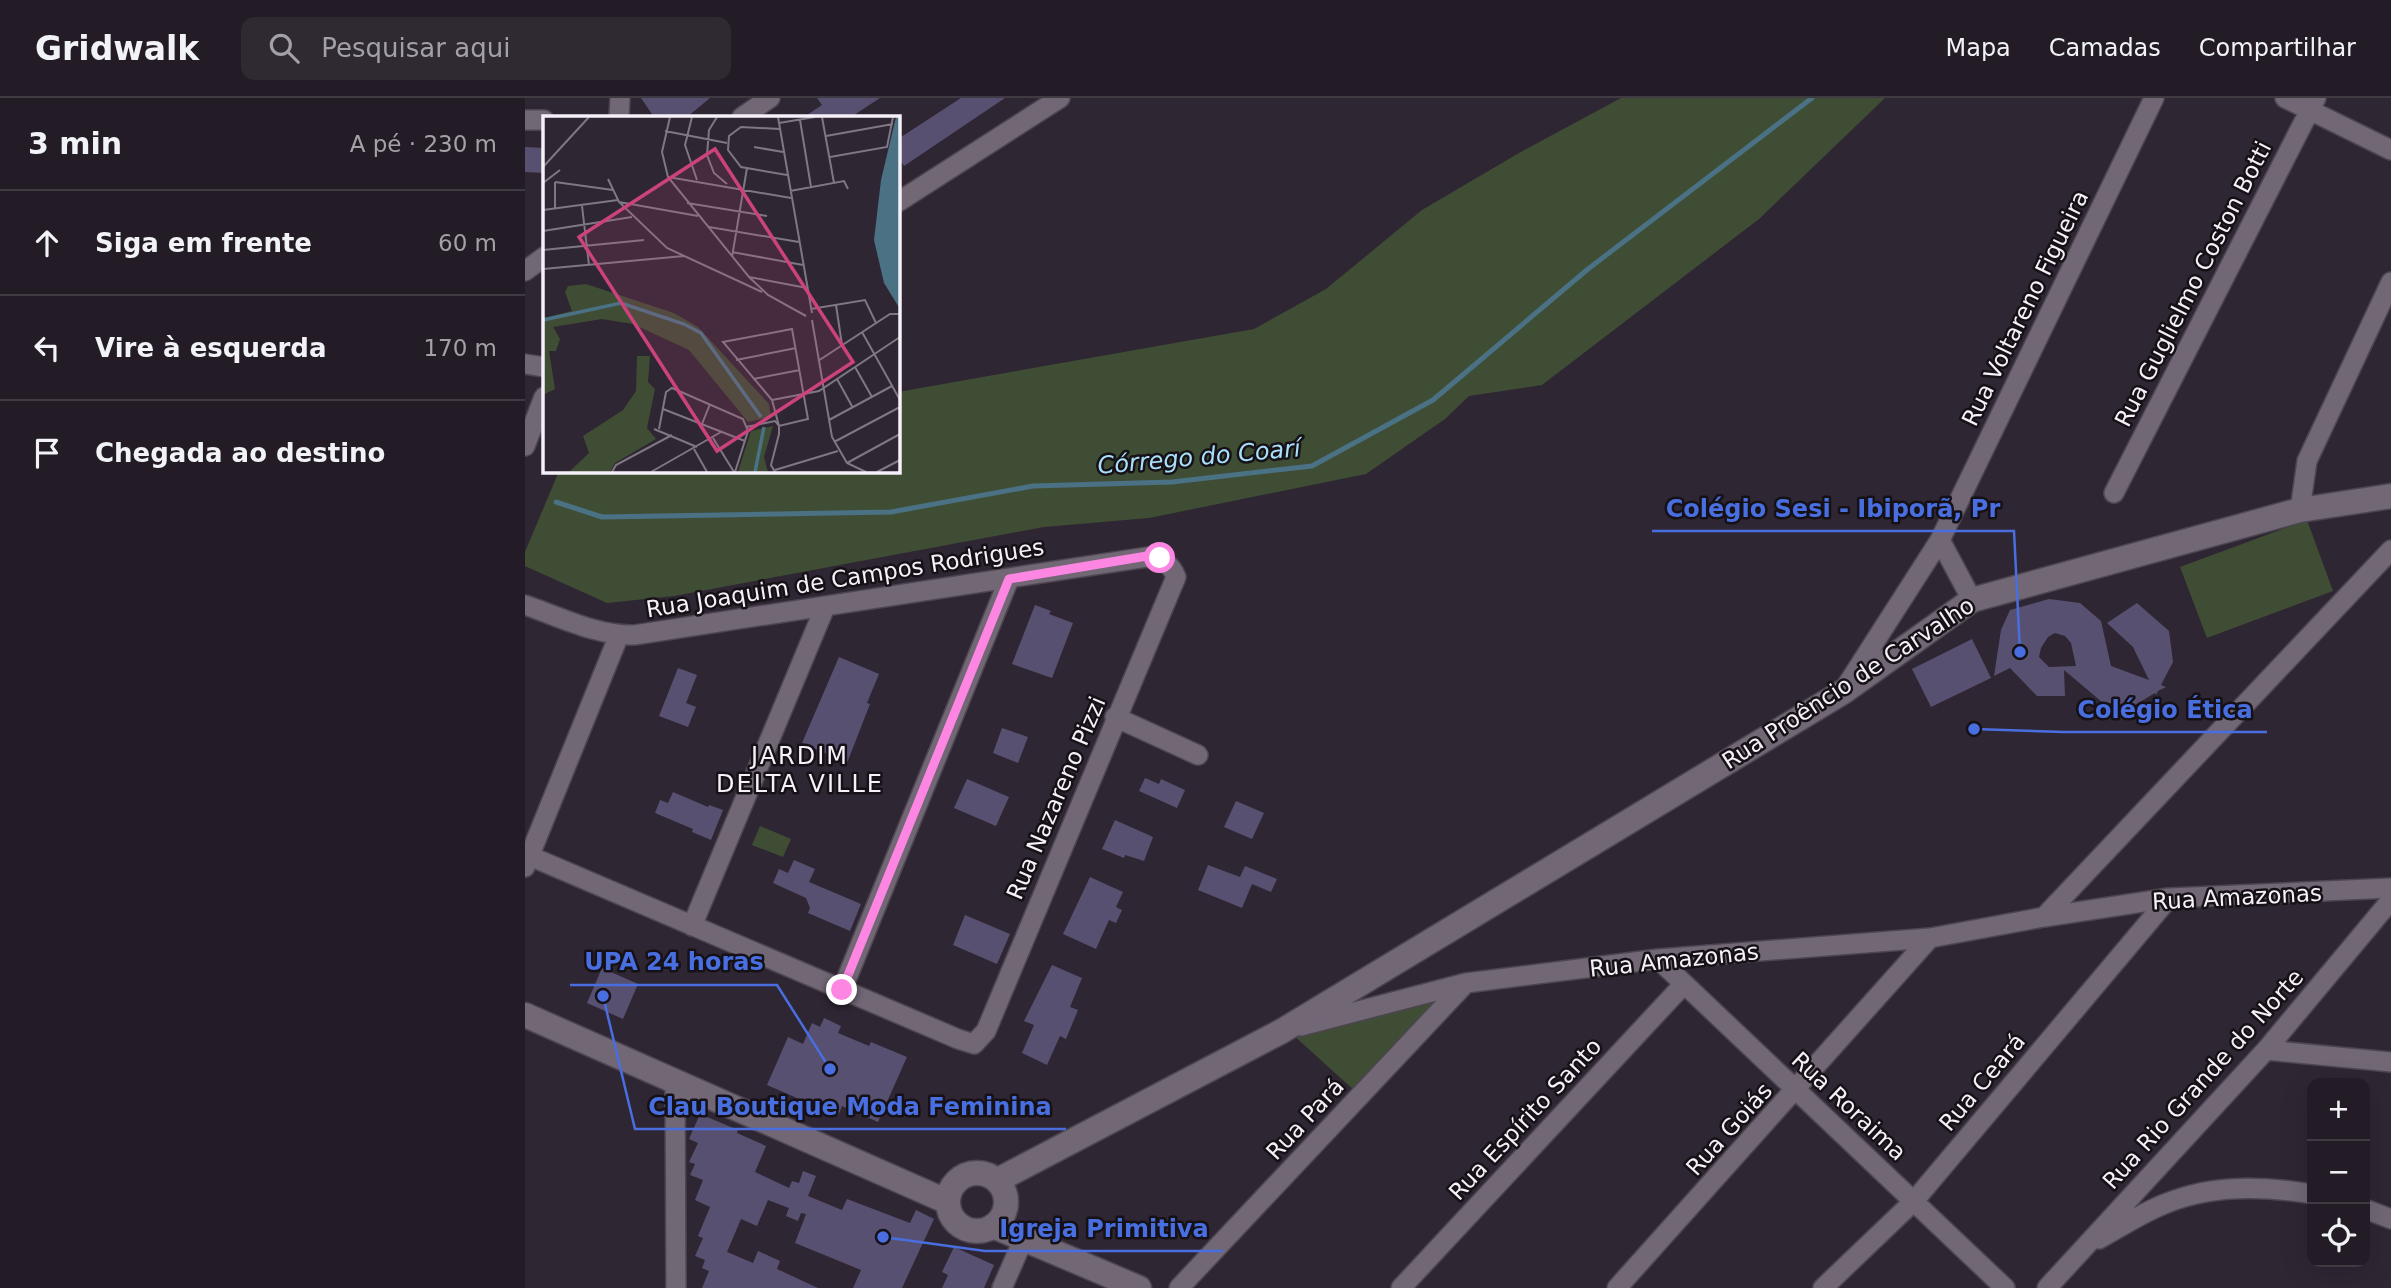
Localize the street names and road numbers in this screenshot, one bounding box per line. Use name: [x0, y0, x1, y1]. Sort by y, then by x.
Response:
street label: Rua Guglielmo Coston Botti: [2110, 137, 2276, 431]
street label: Rua Voltareno Figueira: [1957, 186, 2093, 430]
street label: Rua Joaquim de Campos Rodrigues: [644, 534, 1046, 622]
street label: Rua Proêncio de Carvalho: [1717, 592, 1979, 774]
street label: Rua Nazareno Pizzi: [1001, 693, 1111, 903]
street label: Rua Amazonas: [2151, 880, 2323, 914]
street label: Rua Amazonas: [1588, 938, 1760, 982]
street label: Rua Rio Grande do Norte: [2097, 964, 2309, 1194]
street label: Rua Ceará: [1934, 1028, 2030, 1136]
street label: Rua Espírito Santo: [1444, 1033, 1606, 1205]
street label: Rua Roraima: [1787, 1047, 1911, 1165]
street label: Rua Pará: [1261, 1073, 1349, 1165]
street label: Rua Goiás: [1681, 1077, 1777, 1181]

